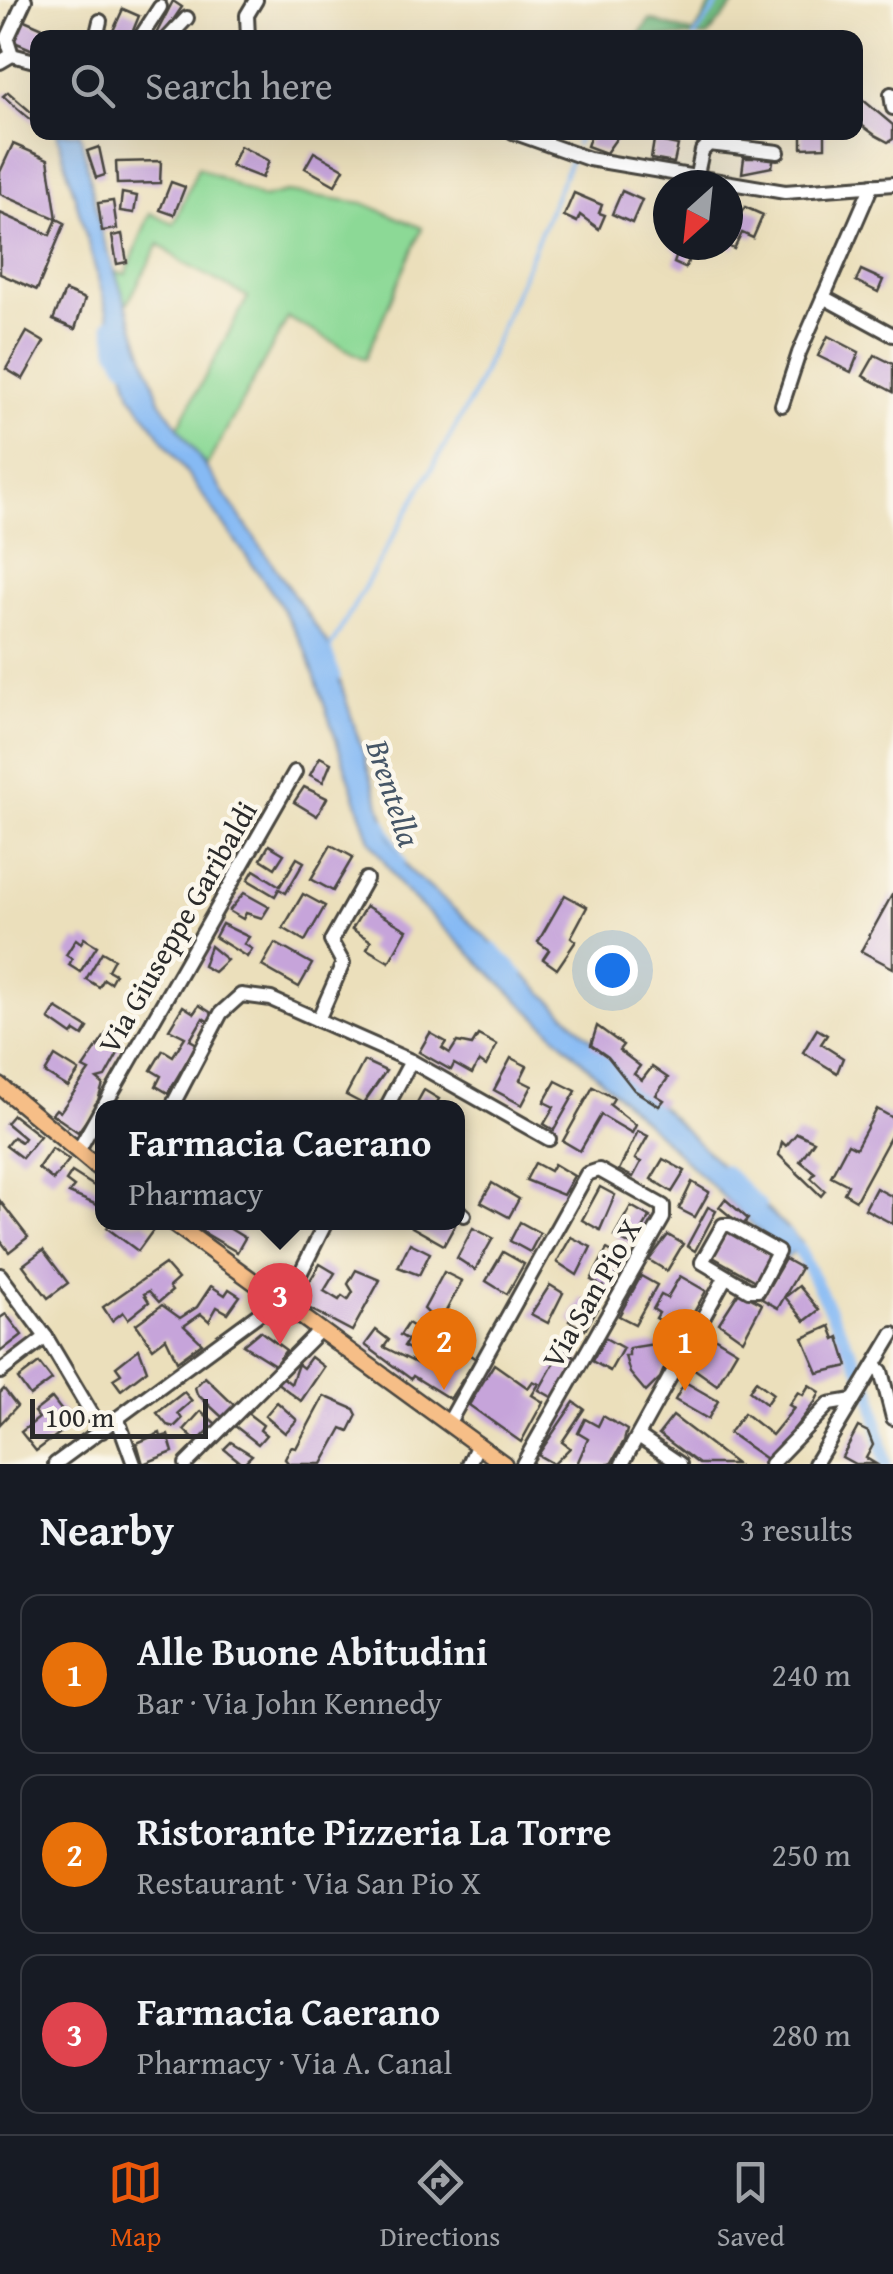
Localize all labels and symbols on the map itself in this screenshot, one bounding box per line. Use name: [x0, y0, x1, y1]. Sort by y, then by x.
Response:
north arrow: [653, 170, 743, 260]
water label: Brentella: [354, 733, 433, 853]
street label: Via Giuseppe Garibaldi: [87, 792, 267, 1062]
your location: [587, 945, 638, 996]
street label: Via San Pio X: [530, 1210, 652, 1376]
pin: 3: [248, 1262, 312, 1345]
pin: 2: [412, 1308, 476, 1390]
pin: 1: [652, 1308, 718, 1391]
scale bar: [30, 1394, 208, 1438]

